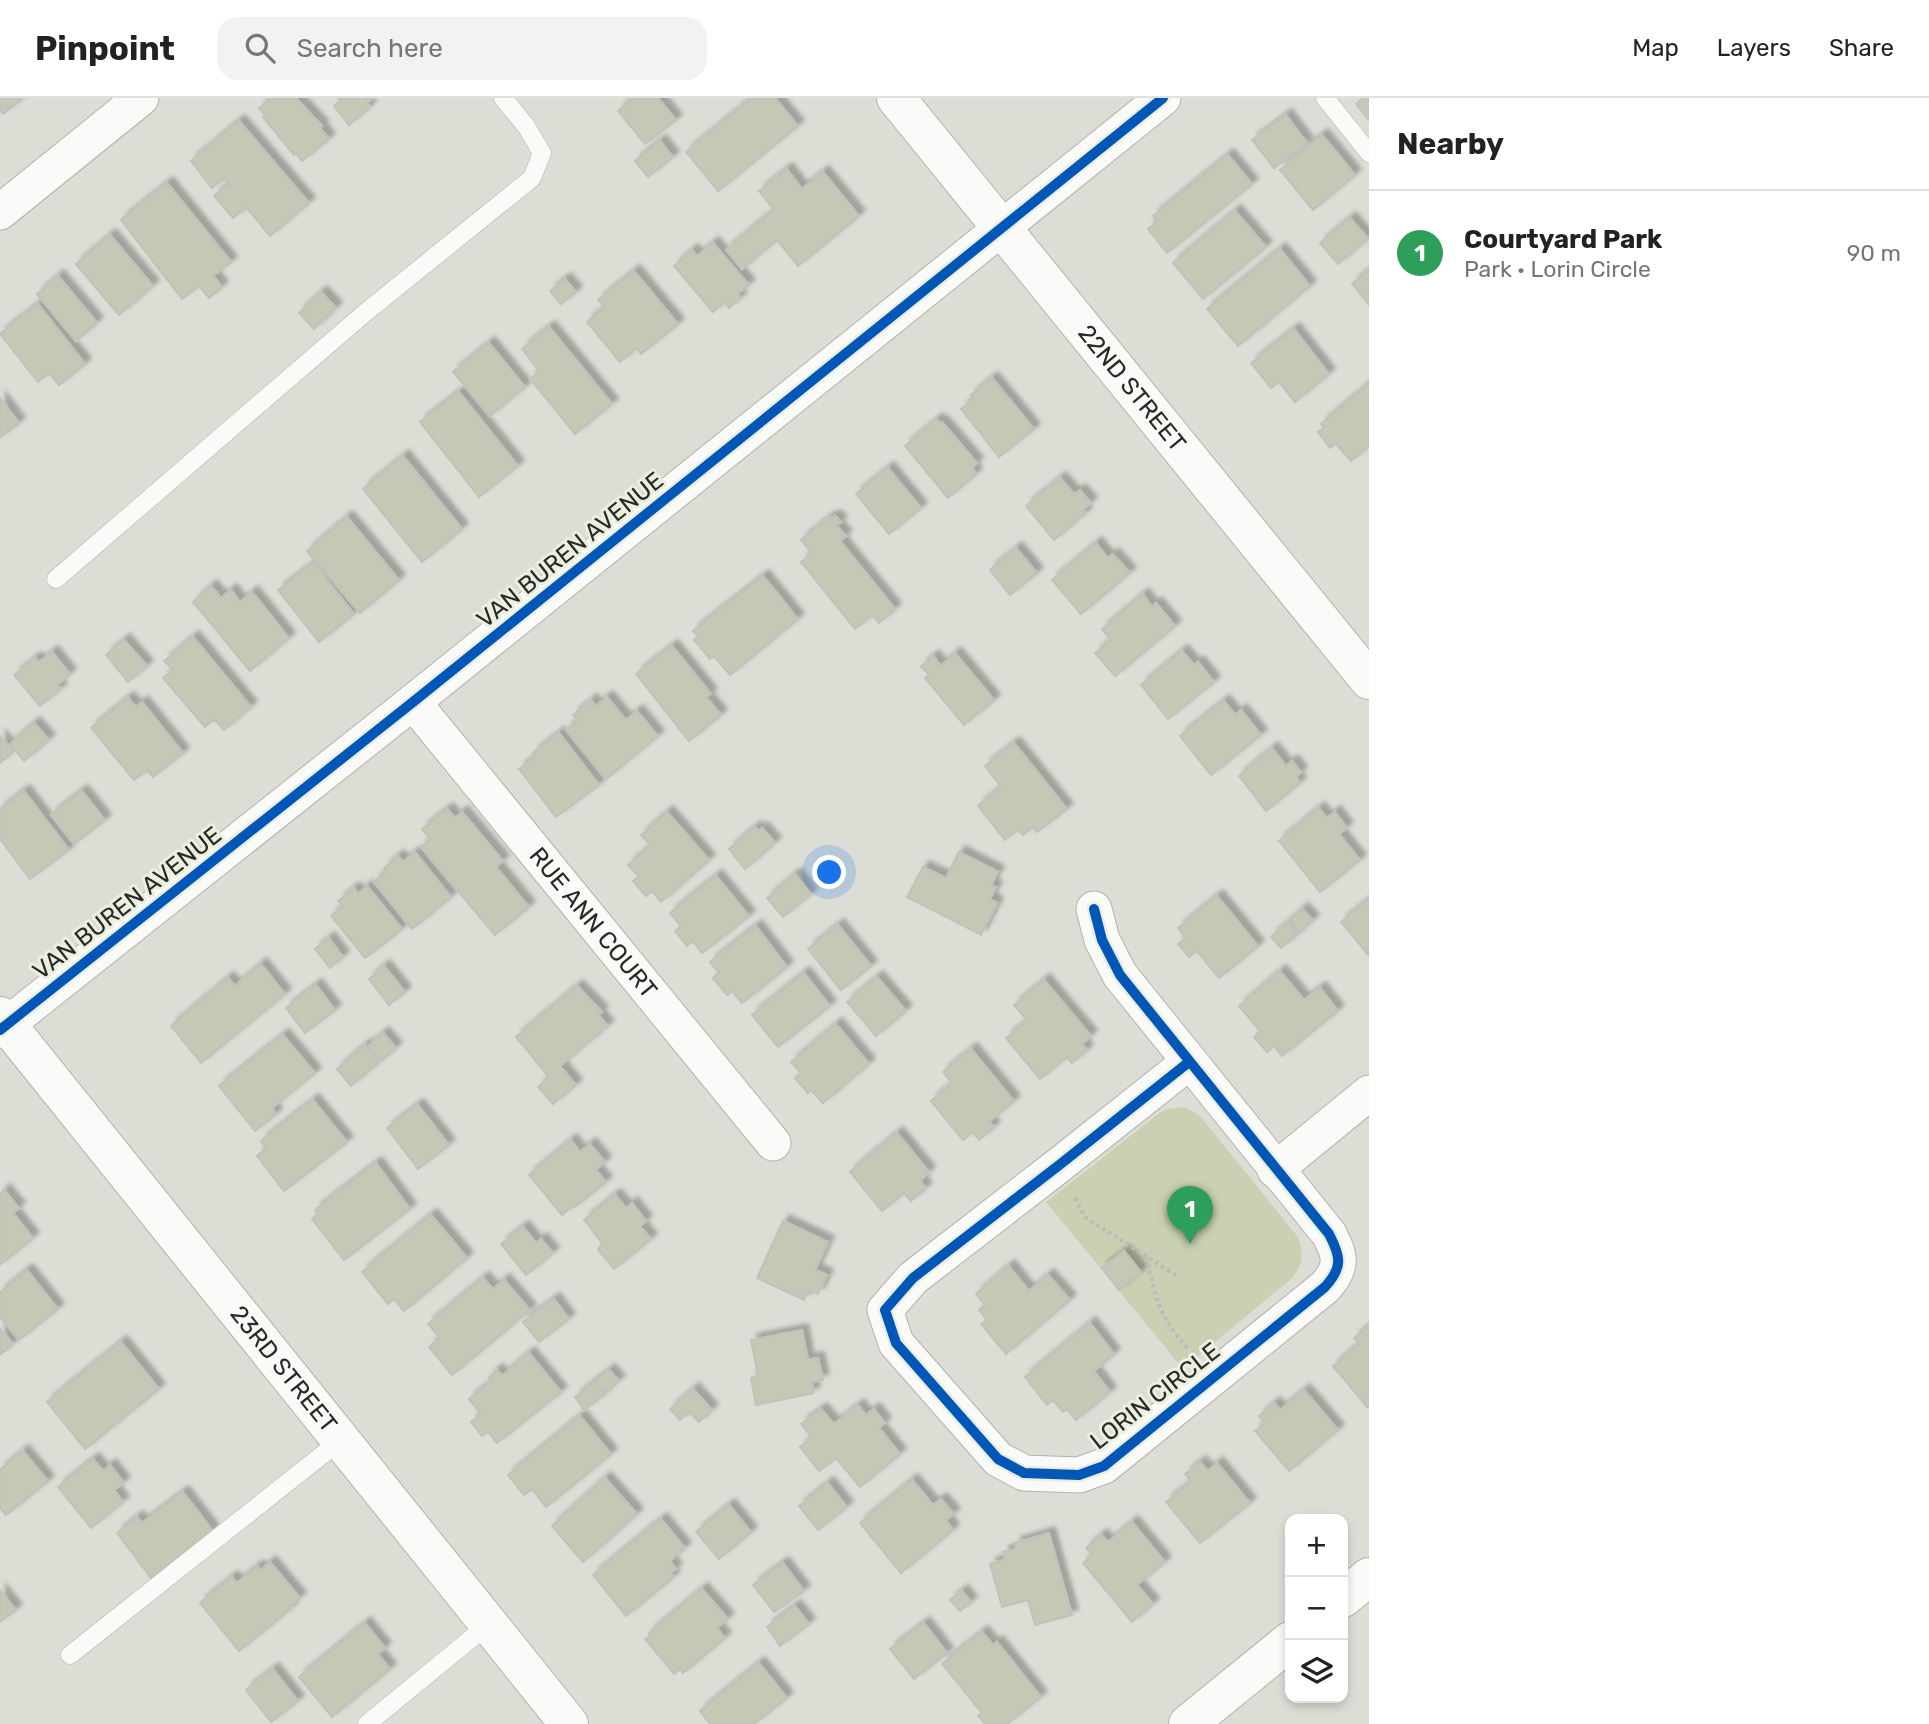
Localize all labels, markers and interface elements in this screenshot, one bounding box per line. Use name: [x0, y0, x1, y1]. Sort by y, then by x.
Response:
search box: [217, 17, 707, 80]
text: Pinpoint: [35, 29, 175, 68]
icon: search: [241, 29, 279, 67]
text: Search here: [297, 33, 443, 64]
text: Map: [1632, 34, 1679, 62]
text: Layers: [1717, 34, 1791, 62]
text: Share: [1829, 34, 1894, 62]
text: Nearby: [1397, 126, 1504, 162]
text: Courtyard Park: [1464, 224, 1662, 255]
text: 1: [1414, 239, 1426, 267]
text: 90 m: [1847, 239, 1901, 267]
text: Park · Lorin Circle: [1464, 255, 1651, 283]
street label: 22ND STREET: [1072, 319, 1192, 457]
street label: VAN BUREN AVENUE: [471, 466, 669, 634]
street label: VAN BUREN AVENUE: [27, 821, 227, 985]
street label: RUE ANN COURT: [524, 842, 663, 1004]
your location: [812, 855, 846, 889]
pin: 1: [1167, 1186, 1213, 1244]
street label: 23RD STREET: [225, 1300, 343, 1438]
street label: LORIN CIRCLE: [1085, 1337, 1225, 1455]
map controls: [1285, 1514, 1348, 1703]
button: +: [1285, 1514, 1348, 1577]
button: −: [1285, 1577, 1348, 1640]
button: layers: [1285, 1640, 1348, 1703]

